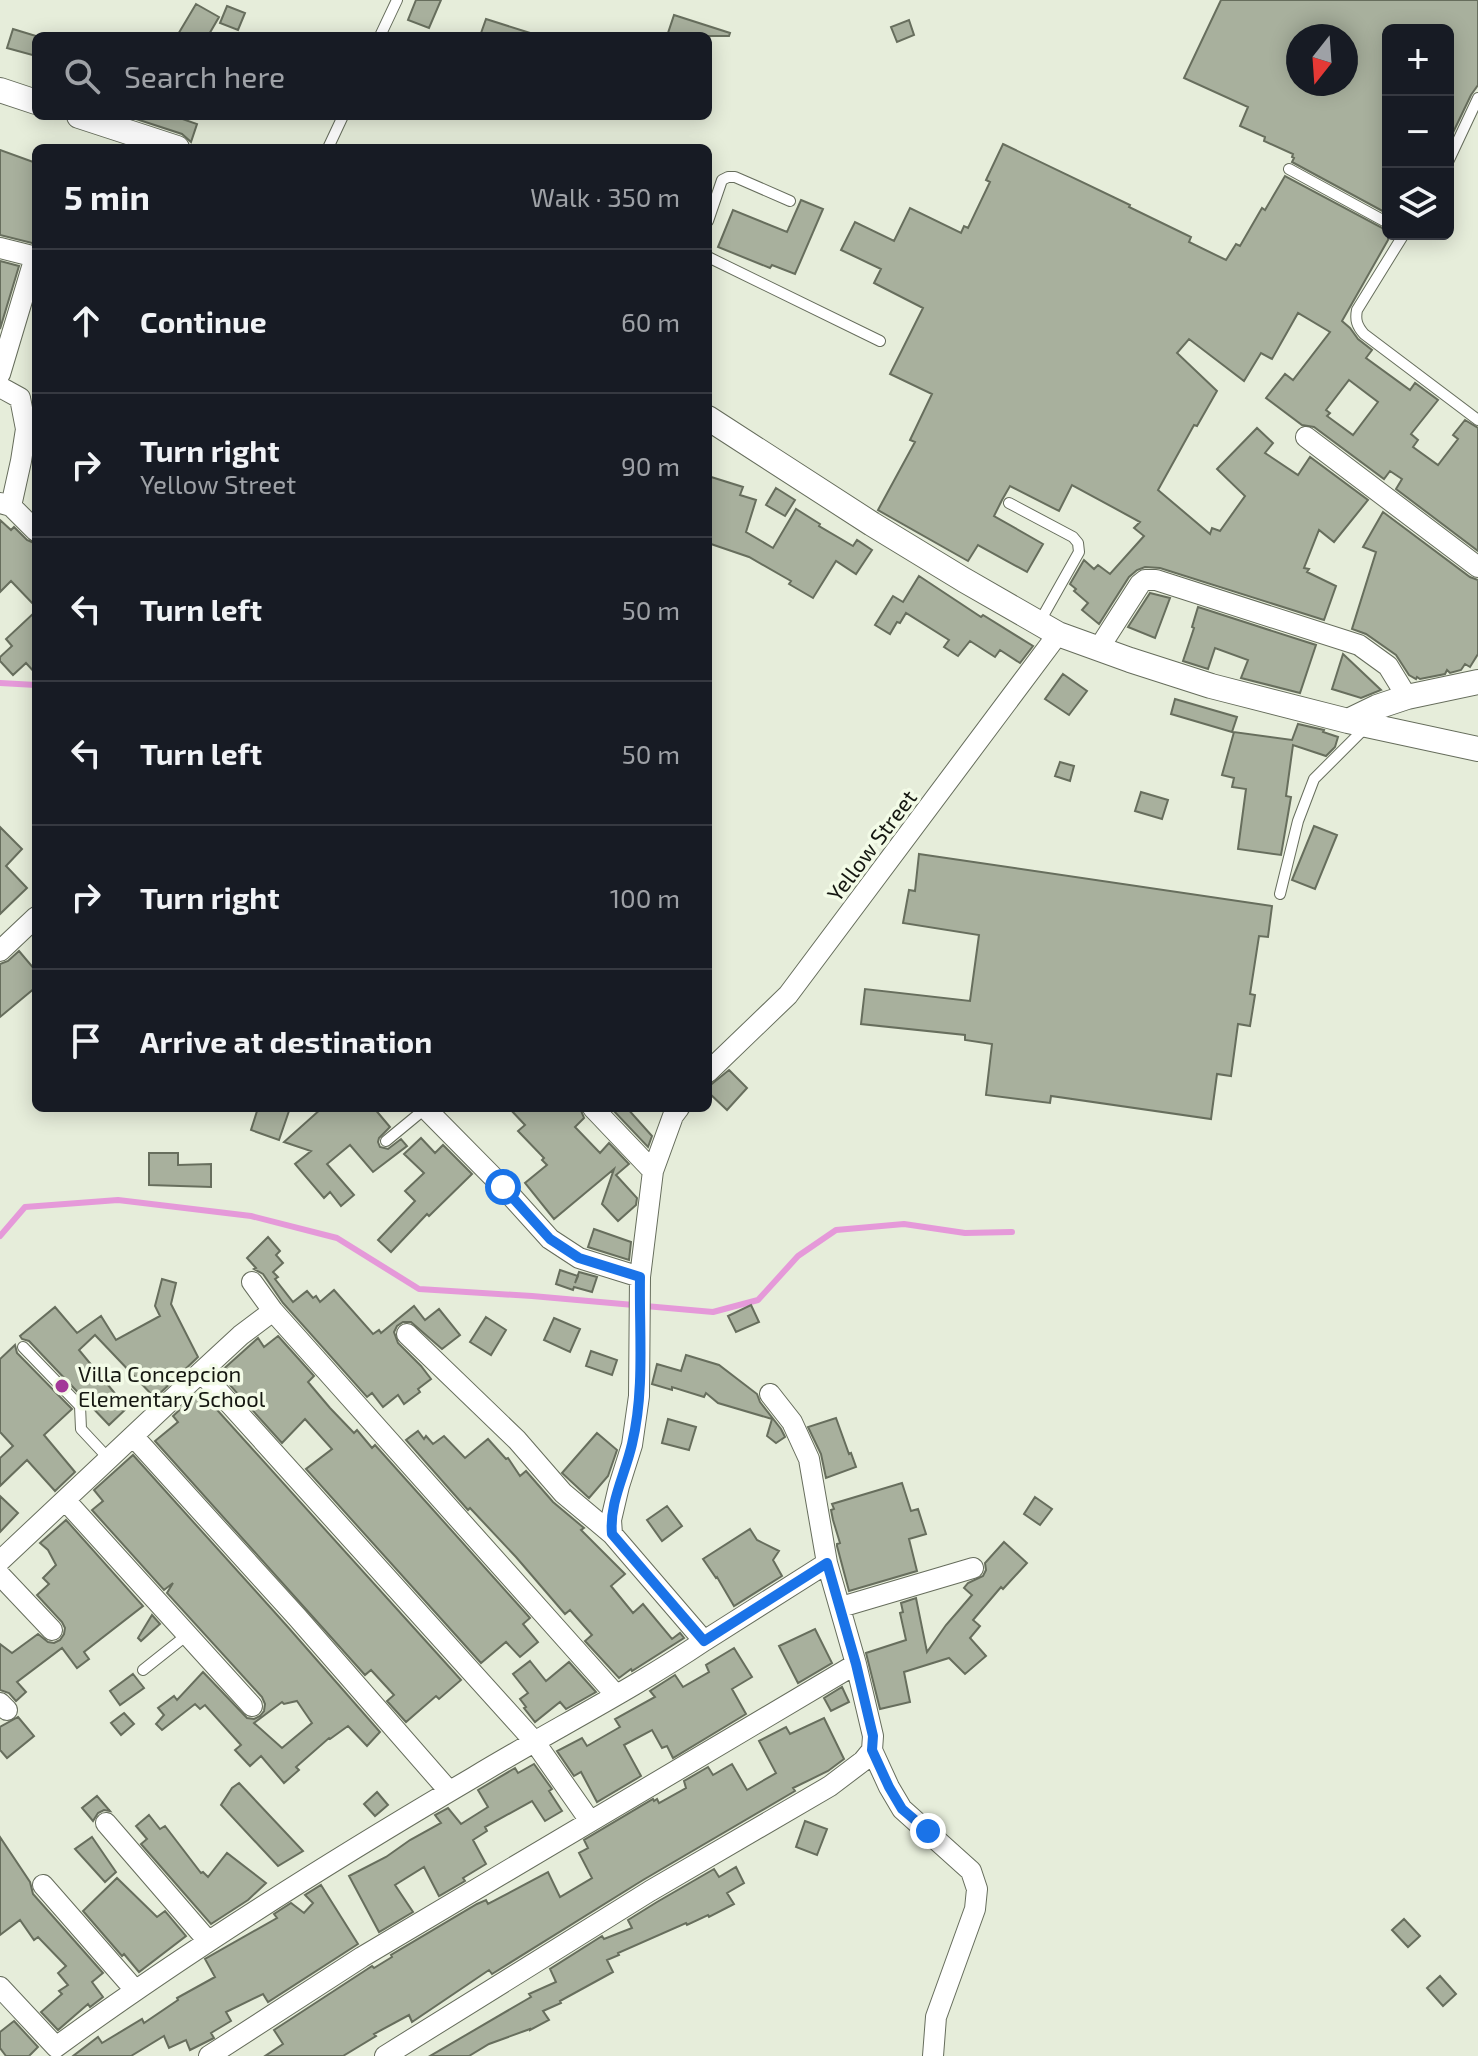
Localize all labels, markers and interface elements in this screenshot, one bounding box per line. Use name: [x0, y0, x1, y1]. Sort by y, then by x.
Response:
north arrow: [1286, 24, 1358, 96]
map controls: [1382, 24, 1454, 240]
button: +: [1382, 24, 1454, 96]
search box: [32, 32, 712, 120]
icon: search: [60, 54, 104, 98]
text: Search here: [124, 58, 285, 94]
button: −: [1382, 96, 1454, 168]
button: layers: [1382, 168, 1454, 240]
text: 5 min: [64, 176, 150, 217]
text: Walk · 350 m: [530, 181, 680, 212]
icon: ahead: [64, 299, 108, 343]
text: Continue: [140, 303, 267, 339]
text: 60 m: [621, 306, 680, 337]
text: Turn right: [140, 432, 280, 468]
icon: right: [64, 443, 108, 487]
text: 90 m: [621, 450, 680, 481]
text: Yellow Street: [140, 468, 296, 499]
icon: left: [64, 587, 108, 631]
text: Turn left: [140, 591, 262, 627]
text: 50 m: [622, 594, 680, 625]
icon: left: [64, 731, 108, 775]
text: Turn left: [140, 735, 262, 771]
text: 50 m: [622, 738, 680, 769]
street label: Yellow Street: [821, 784, 921, 906]
icon: right: [64, 875, 108, 919]
text: Turn right: [140, 879, 280, 915]
text: 100 m: [610, 882, 680, 913]
icon: arrive: [64, 1019, 108, 1063]
text: Arrive at destination: [140, 1023, 432, 1059]
route start: [485, 1169, 521, 1205]
place label: Villa Concepcion Elementary School: [78, 1360, 266, 1411]
marker: Villa Concepcion Elementary School: [53, 1377, 71, 1395]
route end: [910, 1813, 946, 1849]

